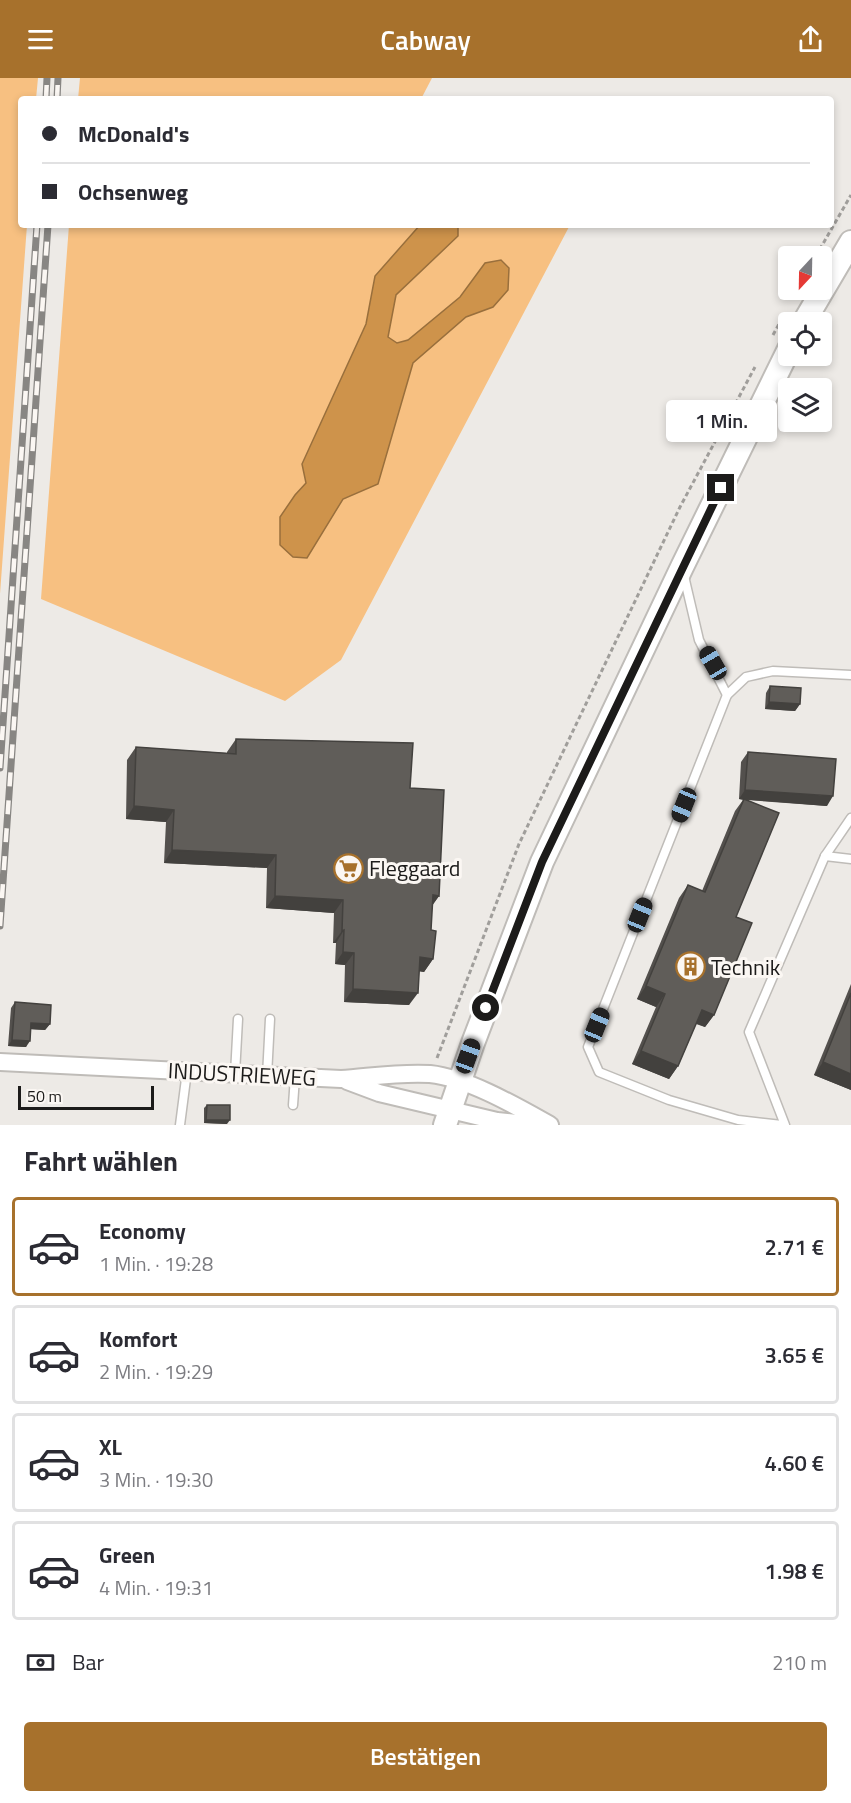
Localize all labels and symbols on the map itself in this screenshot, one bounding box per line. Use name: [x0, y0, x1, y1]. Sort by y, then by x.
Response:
north arrow: [778, 246, 832, 300]
callout: 1 Min.: [666, 401, 777, 443]
route end: [707, 474, 734, 501]
car: [696, 643, 730, 683]
car: [669, 785, 699, 825]
place label: Fleggaard: [369, 851, 460, 885]
supermarket icon: Fleggaard: [332, 852, 364, 884]
car: [625, 895, 655, 935]
place label: Technik: [711, 950, 781, 984]
building icon: Technik: [674, 951, 706, 983]
route start: [472, 994, 499, 1021]
car: [582, 1005, 612, 1045]
car: [453, 1036, 483, 1076]
street label: INDUSTRIEWEG: [167, 1053, 317, 1095]
scale bar: [18, 1083, 154, 1110]

